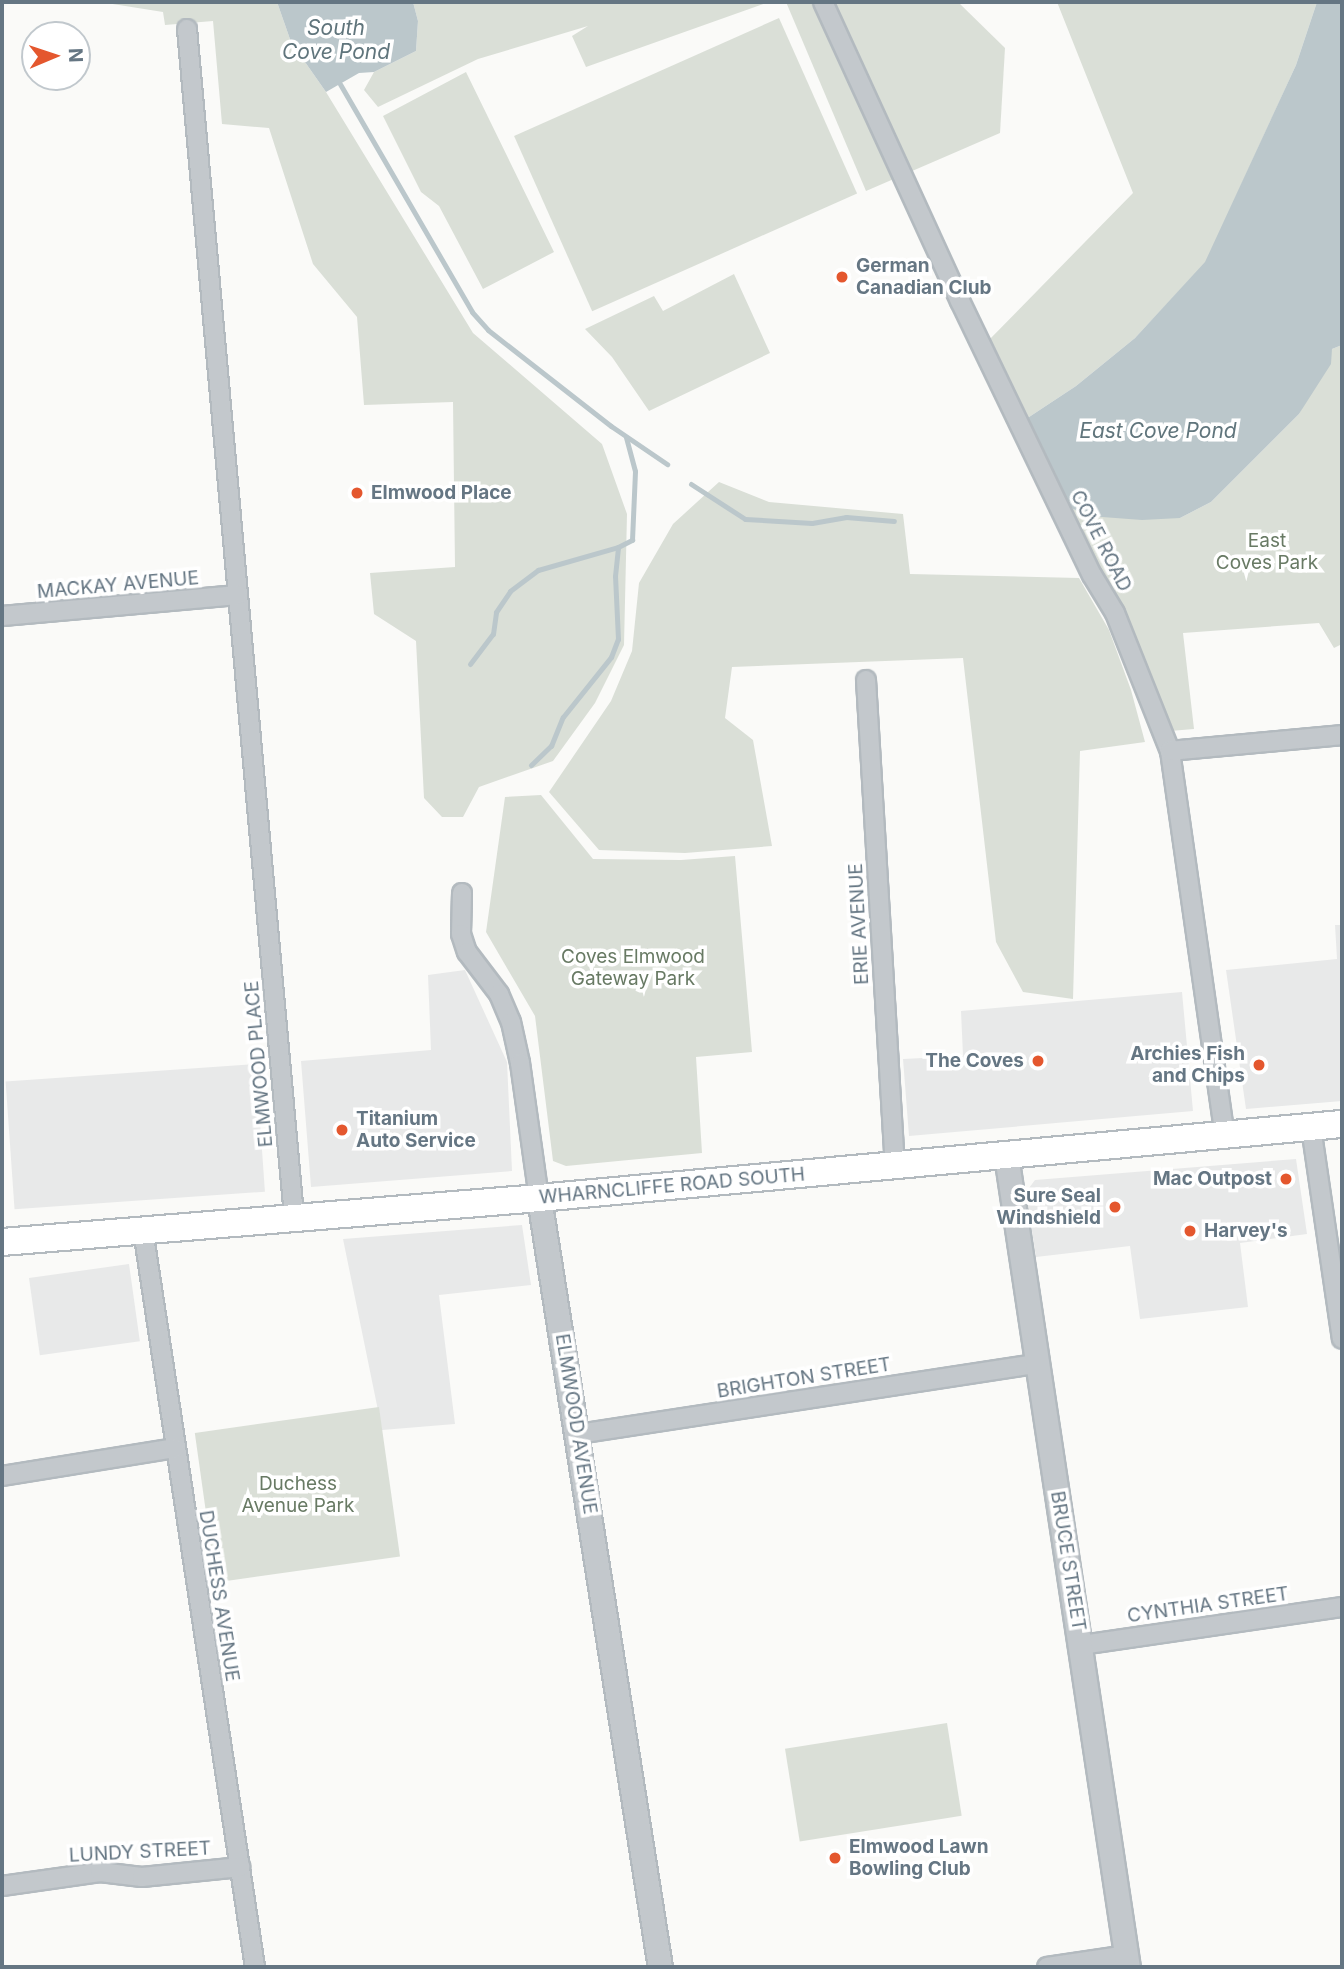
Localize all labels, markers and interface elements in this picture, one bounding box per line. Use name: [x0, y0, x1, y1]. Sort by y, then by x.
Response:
water label: South Cove Pond: [282, 15, 390, 65]
north arrow: [21, 21, 91, 91]
text: N: [64, 48, 87, 63]
place label: German Canadian Club: [856, 255, 991, 299]
marker: German Canadian Club: [834, 269, 850, 285]
water label: East Cove Pond: [1079, 418, 1237, 444]
place label: Elmwood Place: [371, 482, 512, 504]
marker: Elmwood Place: [349, 485, 365, 501]
street label: COVE ROAD: [1066, 487, 1136, 595]
park label: East Coves Park: [1216, 530, 1318, 574]
street label: MACKAY AVENUE: [36, 567, 200, 603]
street label: ERIE AVENUE: [844, 863, 874, 985]
park label: Coves Elmwood Gateway Park: [561, 946, 705, 990]
street label: ELMWOOD PLACE: [240, 980, 278, 1148]
place label: Archies Fish and Chips: [1130, 1043, 1245, 1087]
place label: The Coves: [925, 1050, 1024, 1072]
marker: The Coves: [1030, 1053, 1046, 1069]
marker: Archies Fish and Chips: [1251, 1057, 1267, 1073]
place label: Titanium Auto Service: [356, 1108, 476, 1152]
marker: Titanium Auto Service: [334, 1122, 350, 1138]
street label: WHARNCLIFFE ROAD SOUTH: [538, 1163, 806, 1209]
place label: Mac Outpost: [1153, 1168, 1272, 1190]
marker: Mac Outpost: [1278, 1171, 1294, 1187]
place label: Sure Seal Windshield: [996, 1185, 1101, 1229]
marker: Sure Seal Windshield: [1107, 1199, 1123, 1215]
place label: Harvey's: [1204, 1220, 1288, 1242]
marker: Harvey's: [1182, 1223, 1198, 1239]
street label: ELMWOOD AVENUE: [550, 1332, 602, 1516]
street label: BRIGHTON STREET: [715, 1353, 893, 1403]
park label: Duchess Avenue Park: [242, 1473, 354, 1517]
street label: BRUCE STREET: [1046, 1489, 1090, 1633]
street label: DUCHESS AVENUE: [194, 1509, 244, 1683]
street label: CYNTHIA STREET: [1126, 1582, 1290, 1628]
place label: Elmwood Lawn Bowling Club: [849, 1836, 988, 1880]
street label: LUNDY STREET: [68, 1837, 212, 1867]
marker: Elmwood Lawn Bowling Club: [827, 1850, 843, 1866]

